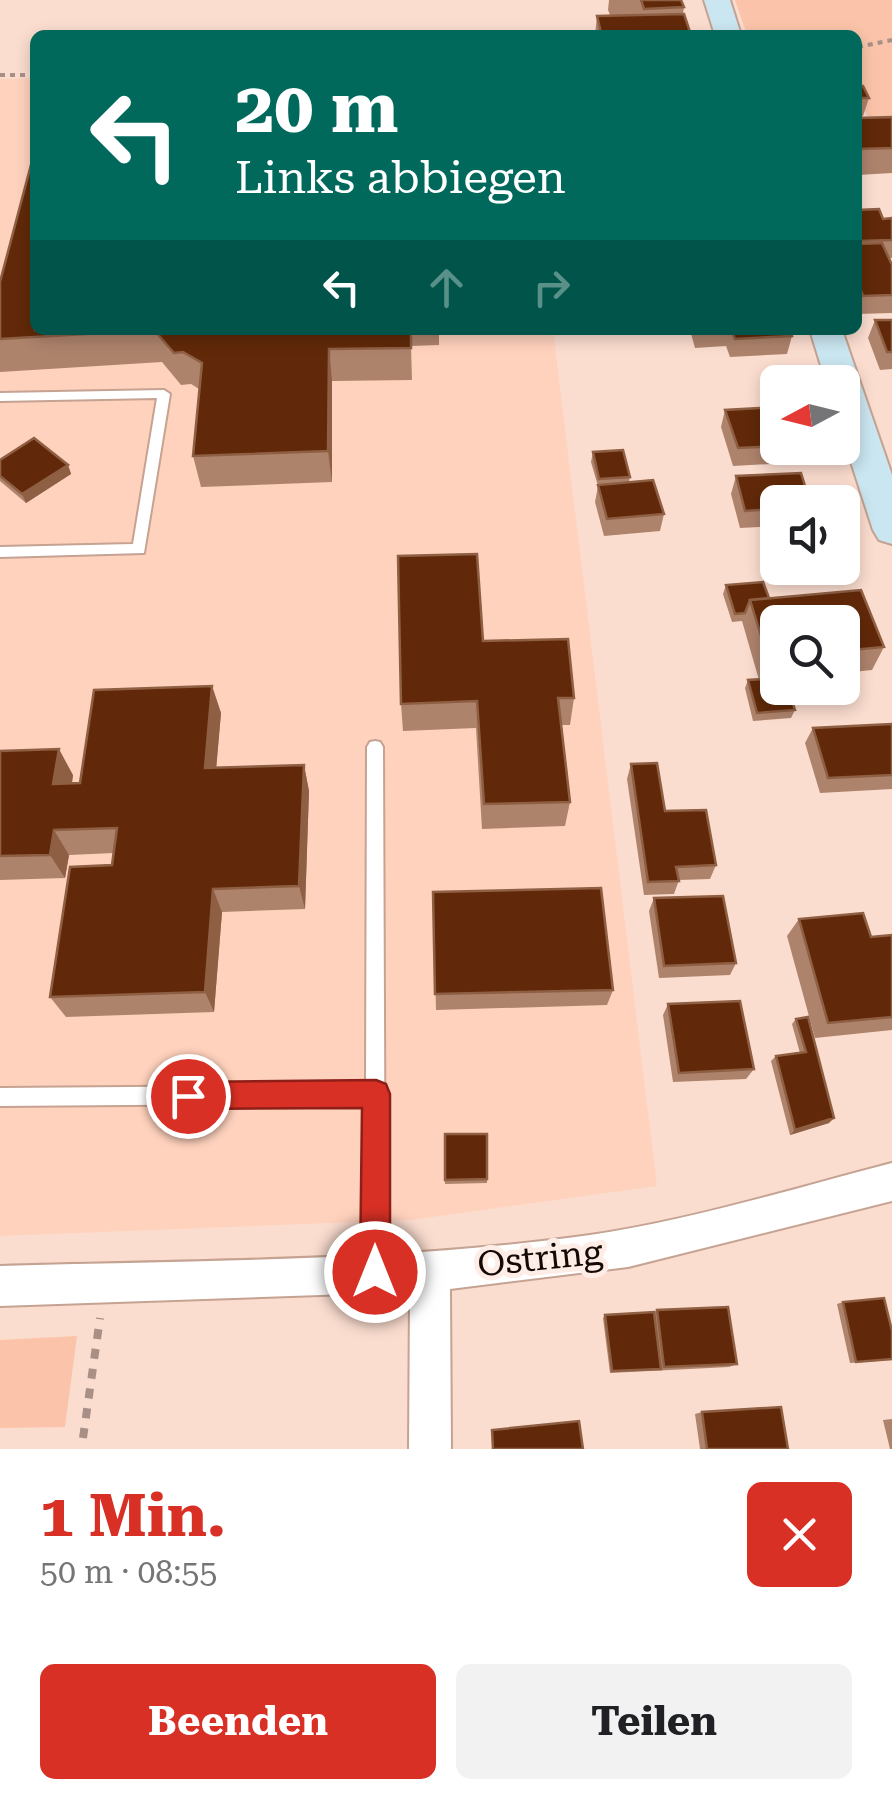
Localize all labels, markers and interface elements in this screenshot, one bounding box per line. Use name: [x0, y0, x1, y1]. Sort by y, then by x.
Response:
text: 20 m: [235, 67, 399, 149]
icon: left: [70, 70, 200, 200]
text: Links abbiegen: [235, 151, 566, 204]
icon: left: [314, 260, 369, 315]
icon: ahead: [419, 260, 474, 315]
icon: right: [524, 260, 579, 315]
north arrow: [760, 365, 860, 465]
map controls: [760, 365, 860, 705]
button: sound: [760, 485, 860, 585]
button: search: [760, 605, 860, 705]
pin: [146, 1054, 231, 1139]
icon: arrive: [161, 1069, 216, 1124]
position arrow: [323, 1220, 427, 1324]
street label: Ostring: [476, 1232, 605, 1285]
text: 1 Min.: [40, 1480, 226, 1551]
button: close: [747, 1482, 852, 1587]
text: 50 m · 08:55: [40, 1553, 217, 1591]
button: Beenden: [40, 1664, 436, 1779]
button: Teilen: [456, 1664, 852, 1779]

